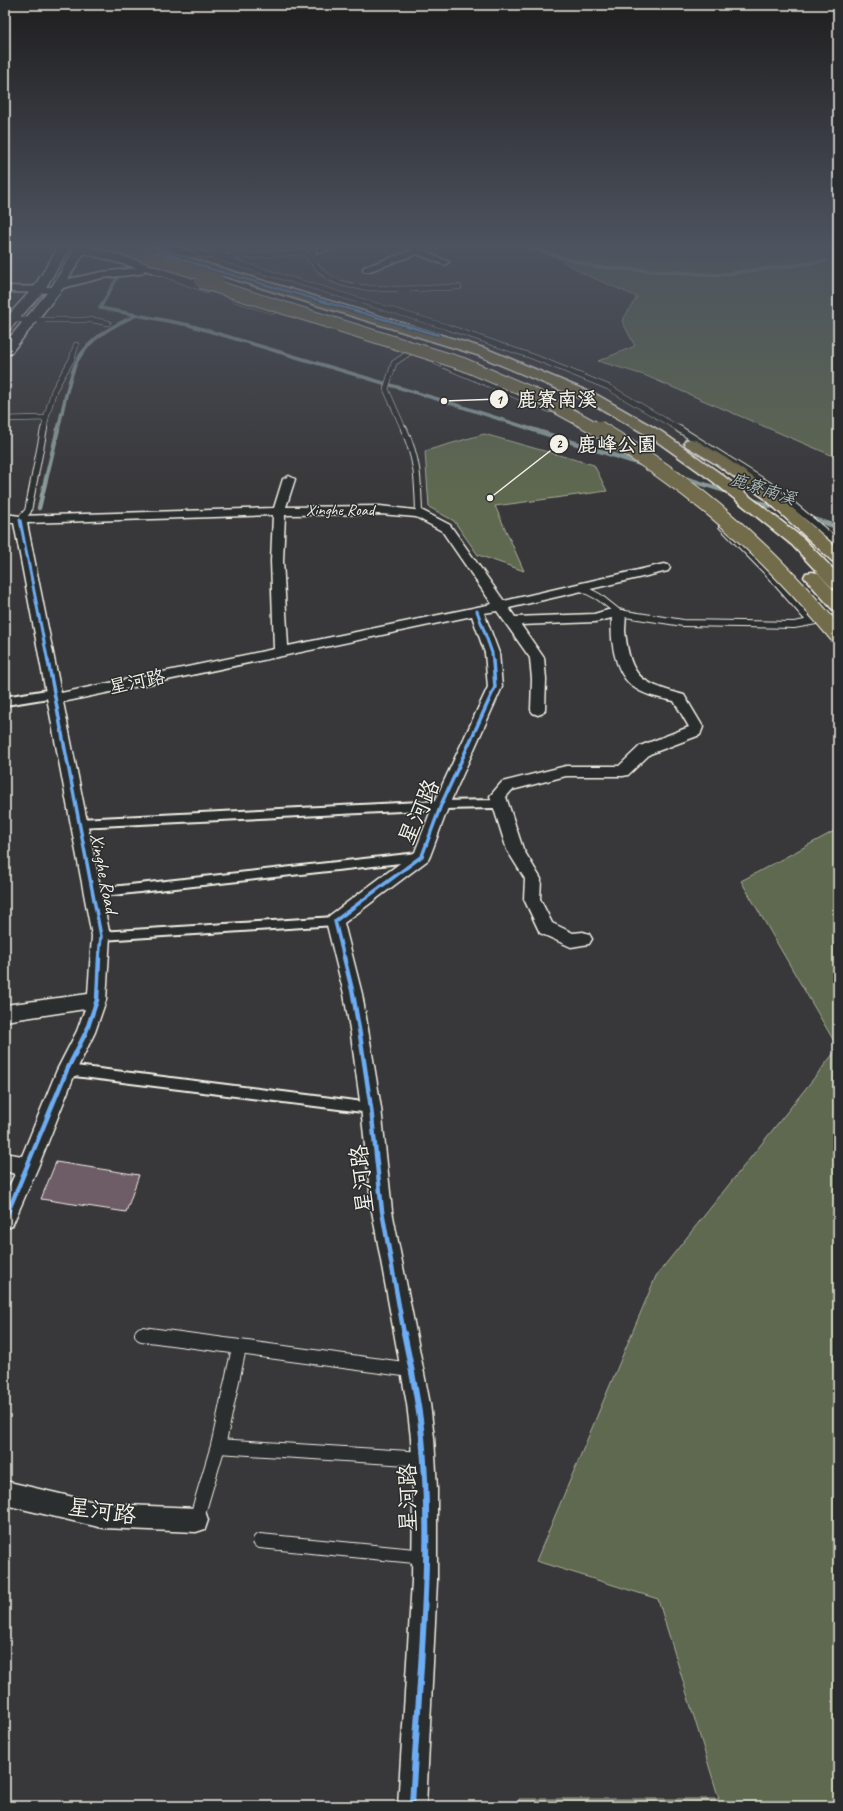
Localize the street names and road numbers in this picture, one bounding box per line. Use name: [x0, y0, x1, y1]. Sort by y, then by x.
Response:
street label: Xinghe Road: [306, 500, 377, 520]
street label: 星河路: [107, 664, 167, 700]
street label: 星河路: [392, 775, 446, 849]
street label: Xinghe Road: [85, 831, 124, 918]
street label: 星河路: [344, 1143, 380, 1215]
street label: 星河路: [393, 1463, 423, 1533]
street label: 星河路: [66, 1492, 138, 1530]

